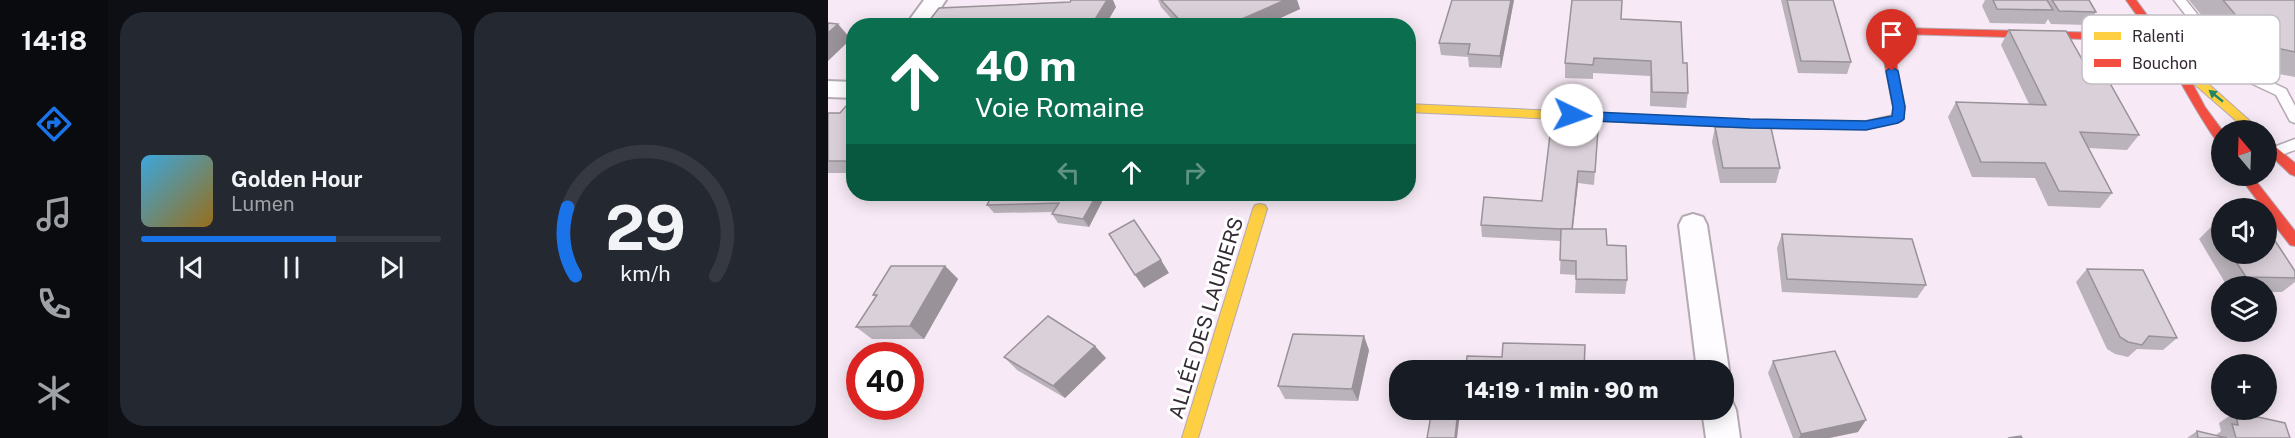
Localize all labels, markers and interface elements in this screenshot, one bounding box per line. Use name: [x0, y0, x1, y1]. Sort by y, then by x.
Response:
pin: [1866, 9, 1917, 71]
legend: [2082, 15, 2280, 84]
icon: arrive: [1875, 18, 1908, 51]
text: 14:18: [21, 24, 87, 56]
text: Ralenti: [2132, 27, 2184, 46]
text: 40 m: [975, 41, 1077, 90]
icon: ahead: [876, 42, 954, 120]
text: Bouchon: [2132, 54, 2197, 73]
position arrow: [1540, 83, 1604, 147]
one-way arrow: [2208, 89, 2224, 102]
text: Voie Romaine: [975, 91, 1145, 123]
icon: directions: [33, 103, 75, 145]
north arrow: [2211, 120, 2277, 186]
map controls: [2211, 120, 2277, 420]
icon: left: [1052, 156, 1085, 189]
icon: ahead: [1115, 156, 1148, 189]
icon: right: [1178, 156, 1211, 189]
text: Golden Hour: [231, 166, 362, 192]
text: 29: [605, 191, 685, 264]
text: Lumen: [231, 192, 295, 216]
icon: music: [33, 193, 75, 235]
button: sound: [2211, 198, 2277, 264]
street label: ALLÉE DES LAURIERS: [1163, 214, 1248, 422]
icon: previous: [175, 251, 208, 284]
icon: pause: [275, 251, 308, 284]
icon: next: [375, 251, 408, 284]
text: km/h: [620, 261, 670, 286]
button: layers: [2211, 276, 2277, 342]
icon: phone: [33, 283, 75, 325]
speed limit sign: 40: [846, 342, 924, 420]
button: +: [2211, 354, 2277, 420]
icon: climate: [33, 372, 75, 414]
text: 14:19 · 1 min · 90 m: [1464, 377, 1659, 403]

